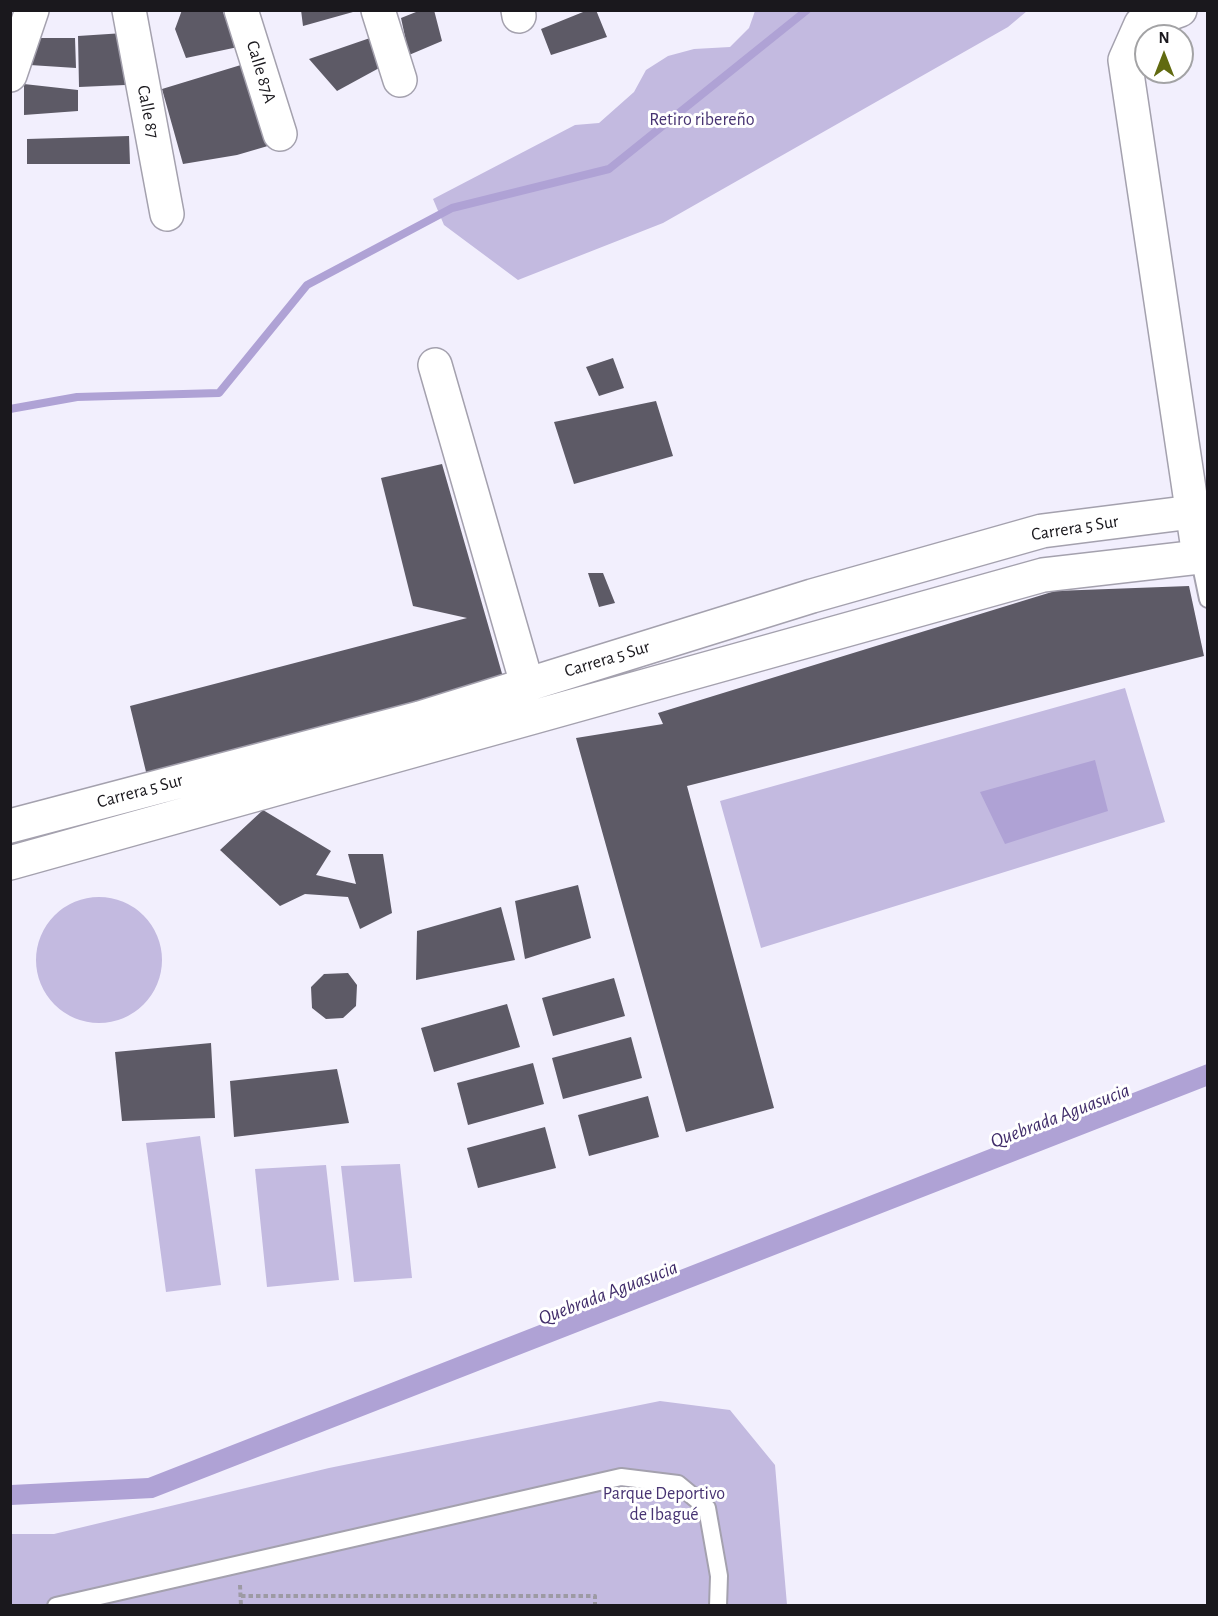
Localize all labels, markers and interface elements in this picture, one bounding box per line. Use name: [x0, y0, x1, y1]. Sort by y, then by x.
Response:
north arrow: [1134, 24, 1194, 84]
text: N: [1158, 30, 1170, 46]
street label: Calle 87A: [241, 38, 281, 106]
street label: Calle 87: [132, 83, 164, 141]
park label: Retiro ribereño: [649, 109, 755, 131]
street label: Carrera 5 Sur: [1030, 510, 1120, 546]
street label: Carrera 5 Sur: [562, 636, 652, 682]
street label: Carrera 5 Sur: [95, 769, 185, 813]
water label: Quebrada Aguasucia: [987, 1078, 1133, 1154]
water label: Quebrada Aguasucia: [535, 1255, 681, 1331]
park label: Parque Deportivo de Ibagué: [603, 1483, 725, 1526]

